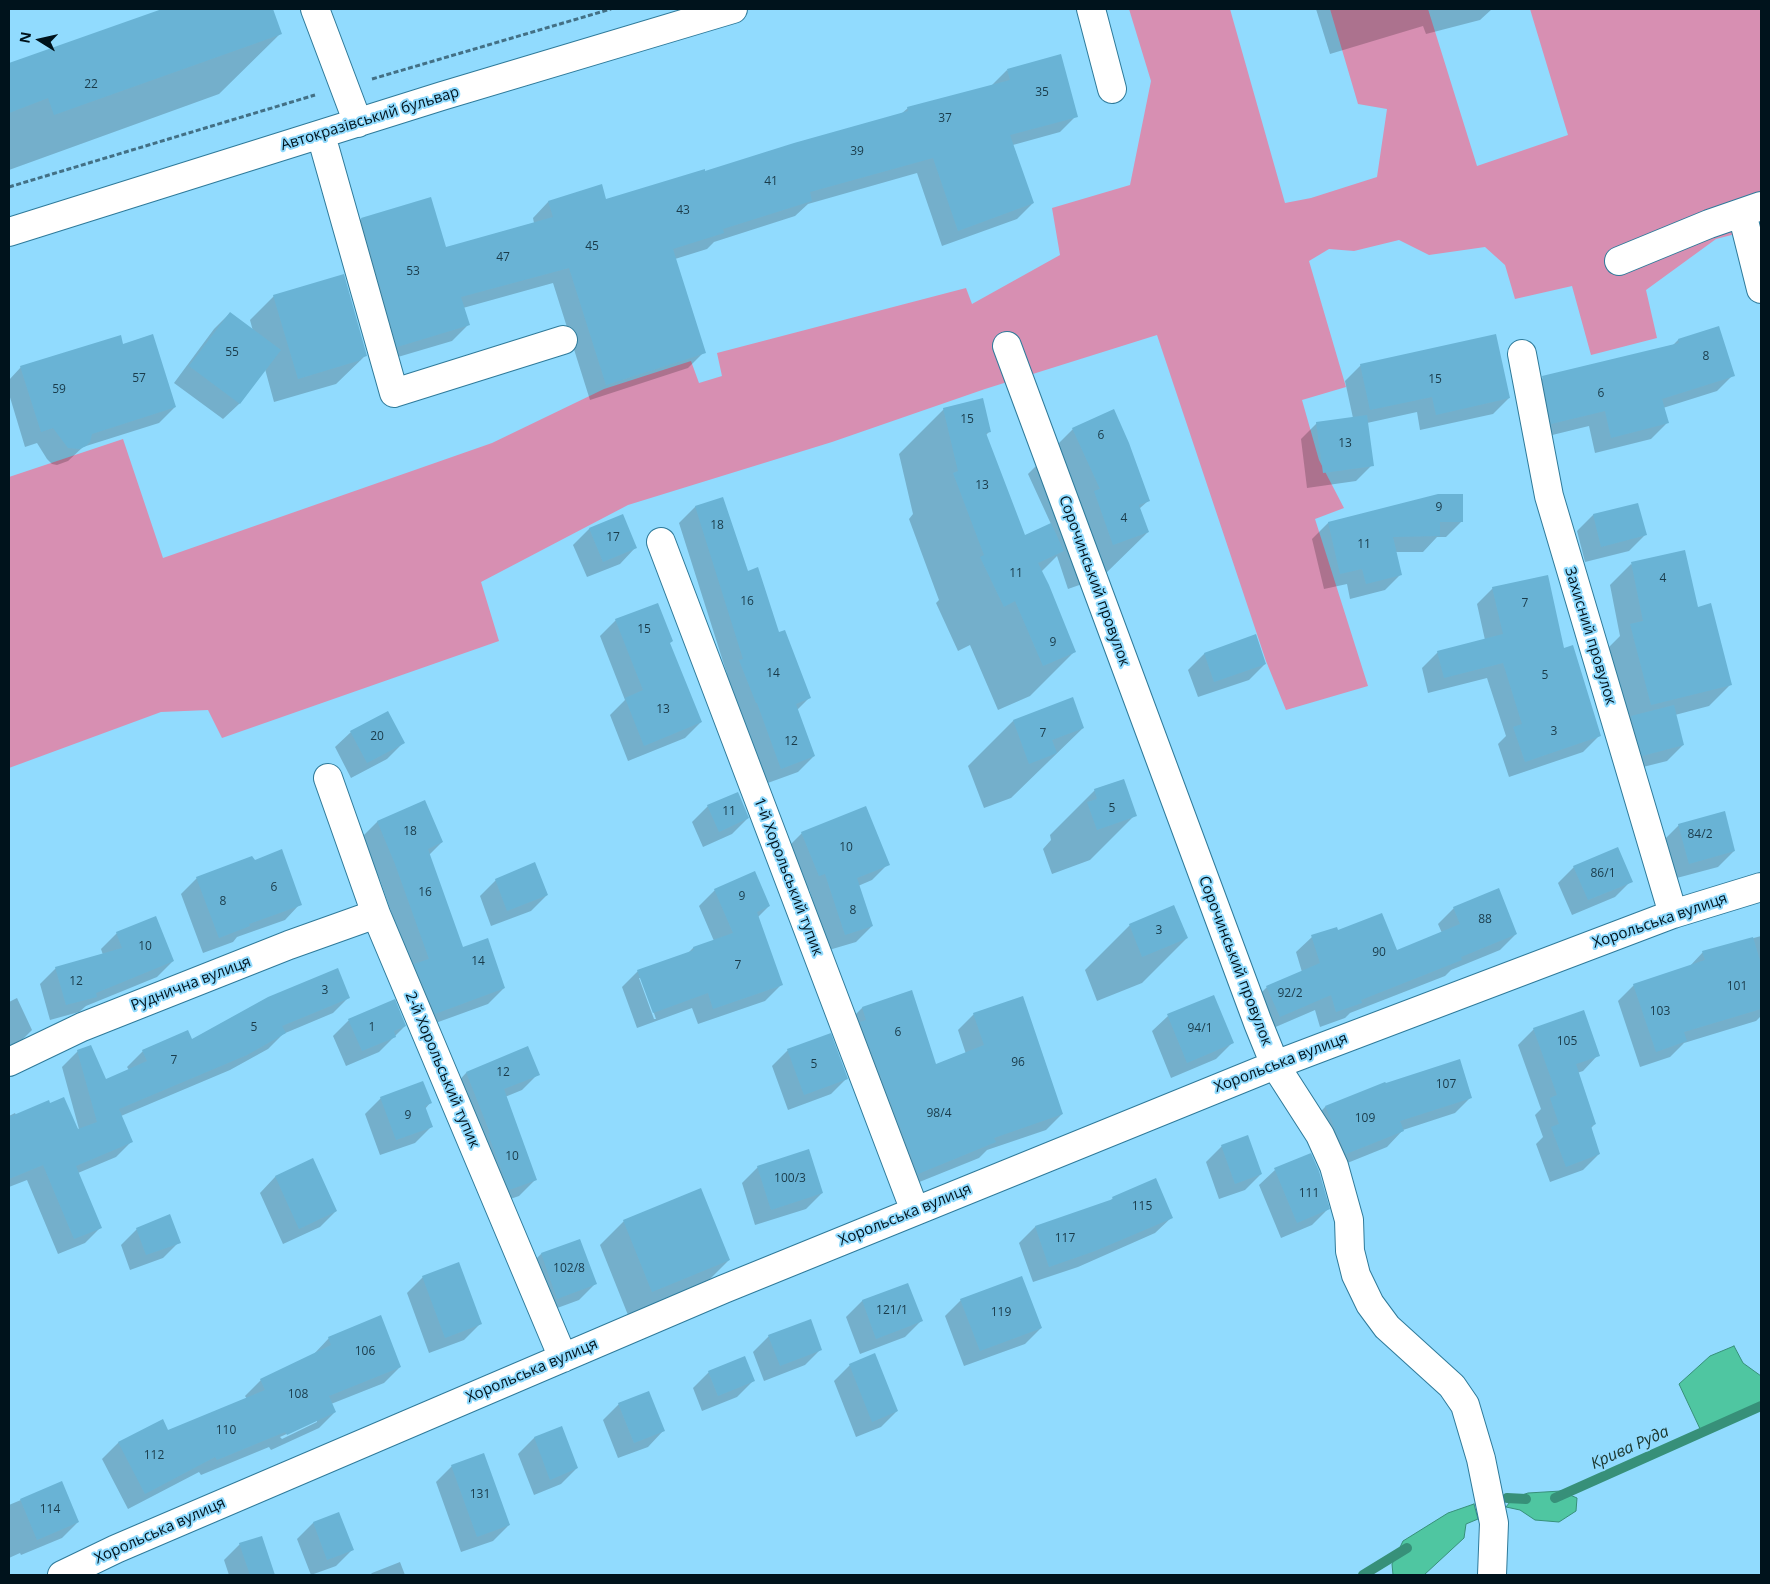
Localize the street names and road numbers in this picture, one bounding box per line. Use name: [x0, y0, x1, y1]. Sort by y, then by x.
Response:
street label: Автокразівський бульвар: [279, 83, 461, 155]
street label: Сорочинський провулок: [1055, 493, 1133, 669]
street label: Захисний провулок: [1560, 565, 1620, 707]
street label: 1-й Хорольський тупик: [749, 795, 827, 959]
street label: Сорочинський провулок: [1194, 873, 1276, 1049]
street label: Хорольська вулиця: [1590, 889, 1730, 953]
street label: Руднична вулиця: [129, 953, 253, 1015]
street label: 2-й Хорольський тупик: [401, 989, 483, 1151]
street label: Хорольська вулиця: [1212, 1029, 1350, 1097]
street label: Хорольська вулиця: [836, 1180, 974, 1250]
street label: Хорольська вулиця: [463, 1335, 601, 1407]
street label: Хорольська вулиця: [92, 1494, 228, 1568]

